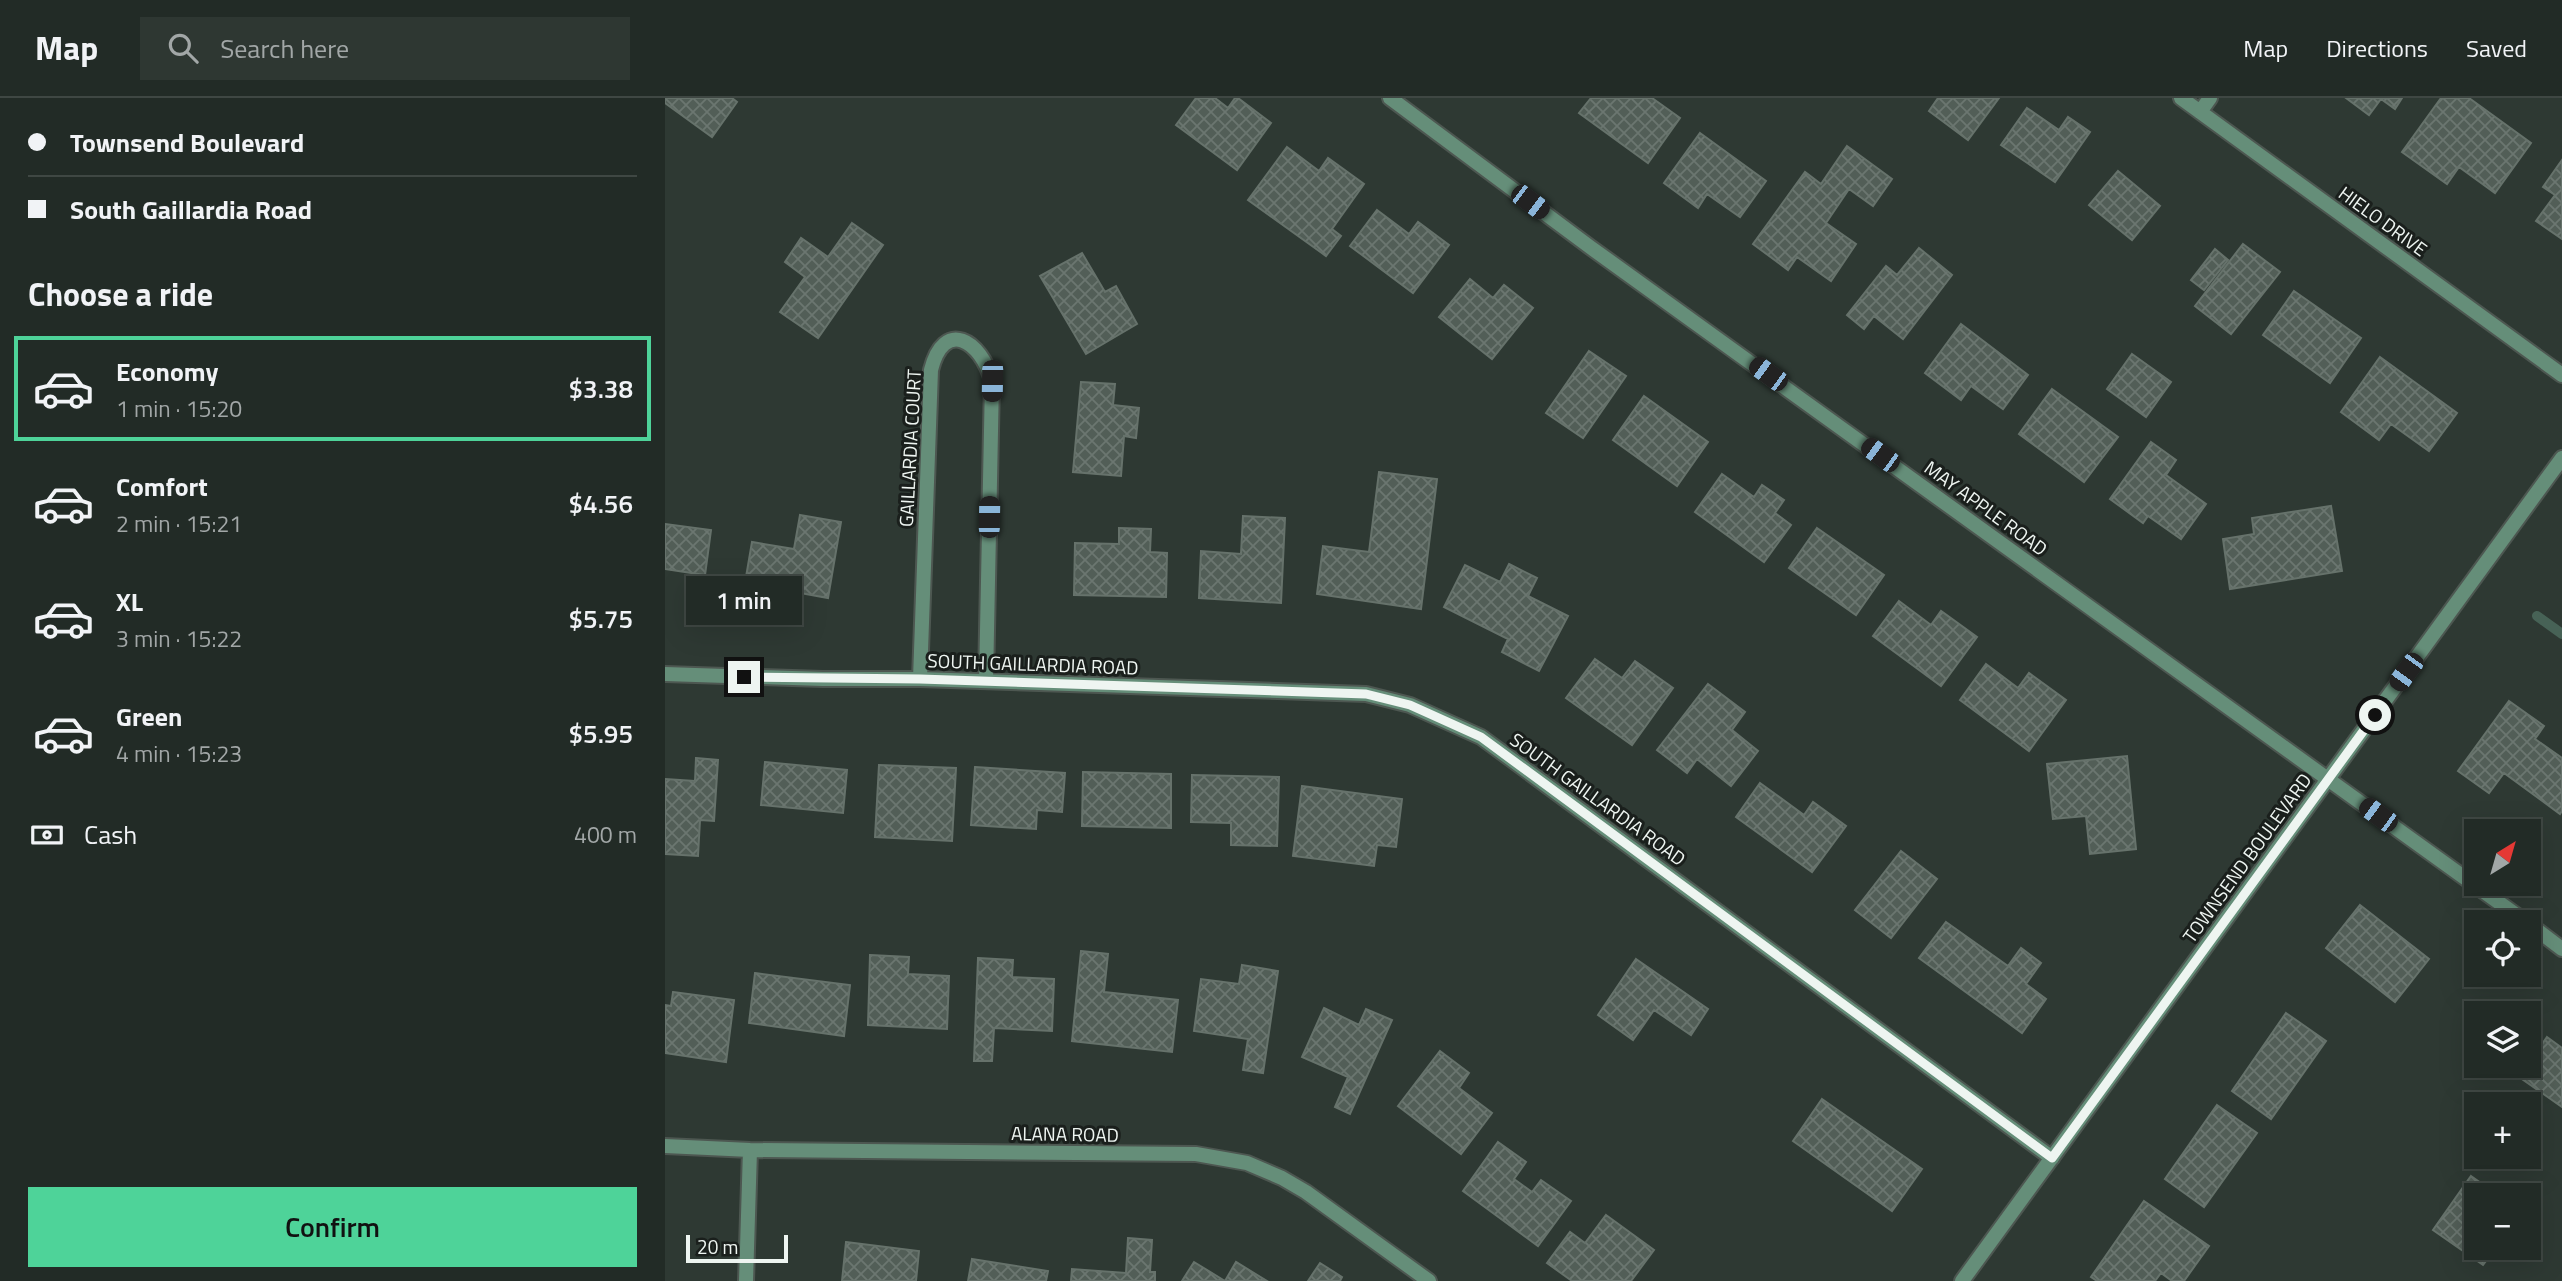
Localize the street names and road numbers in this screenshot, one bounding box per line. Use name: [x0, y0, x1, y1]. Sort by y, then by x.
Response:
street label: HIELO DRIVE: [2333, 178, 2434, 263]
street label: GAILLARDIA COURT: [891, 368, 928, 528]
street label: MAY APPLE ROAD: [1919, 453, 2054, 562]
street label: SOUTH GAILLARDIA ROAD: [927, 645, 1139, 682]
street label: SOUTH GAILLARDIA ROAD: [1504, 725, 1692, 872]
street label: TOWNSEND BOULEVARD: [2175, 767, 2318, 949]
street label: ALANA ROAD: [1011, 1118, 1119, 1149]

